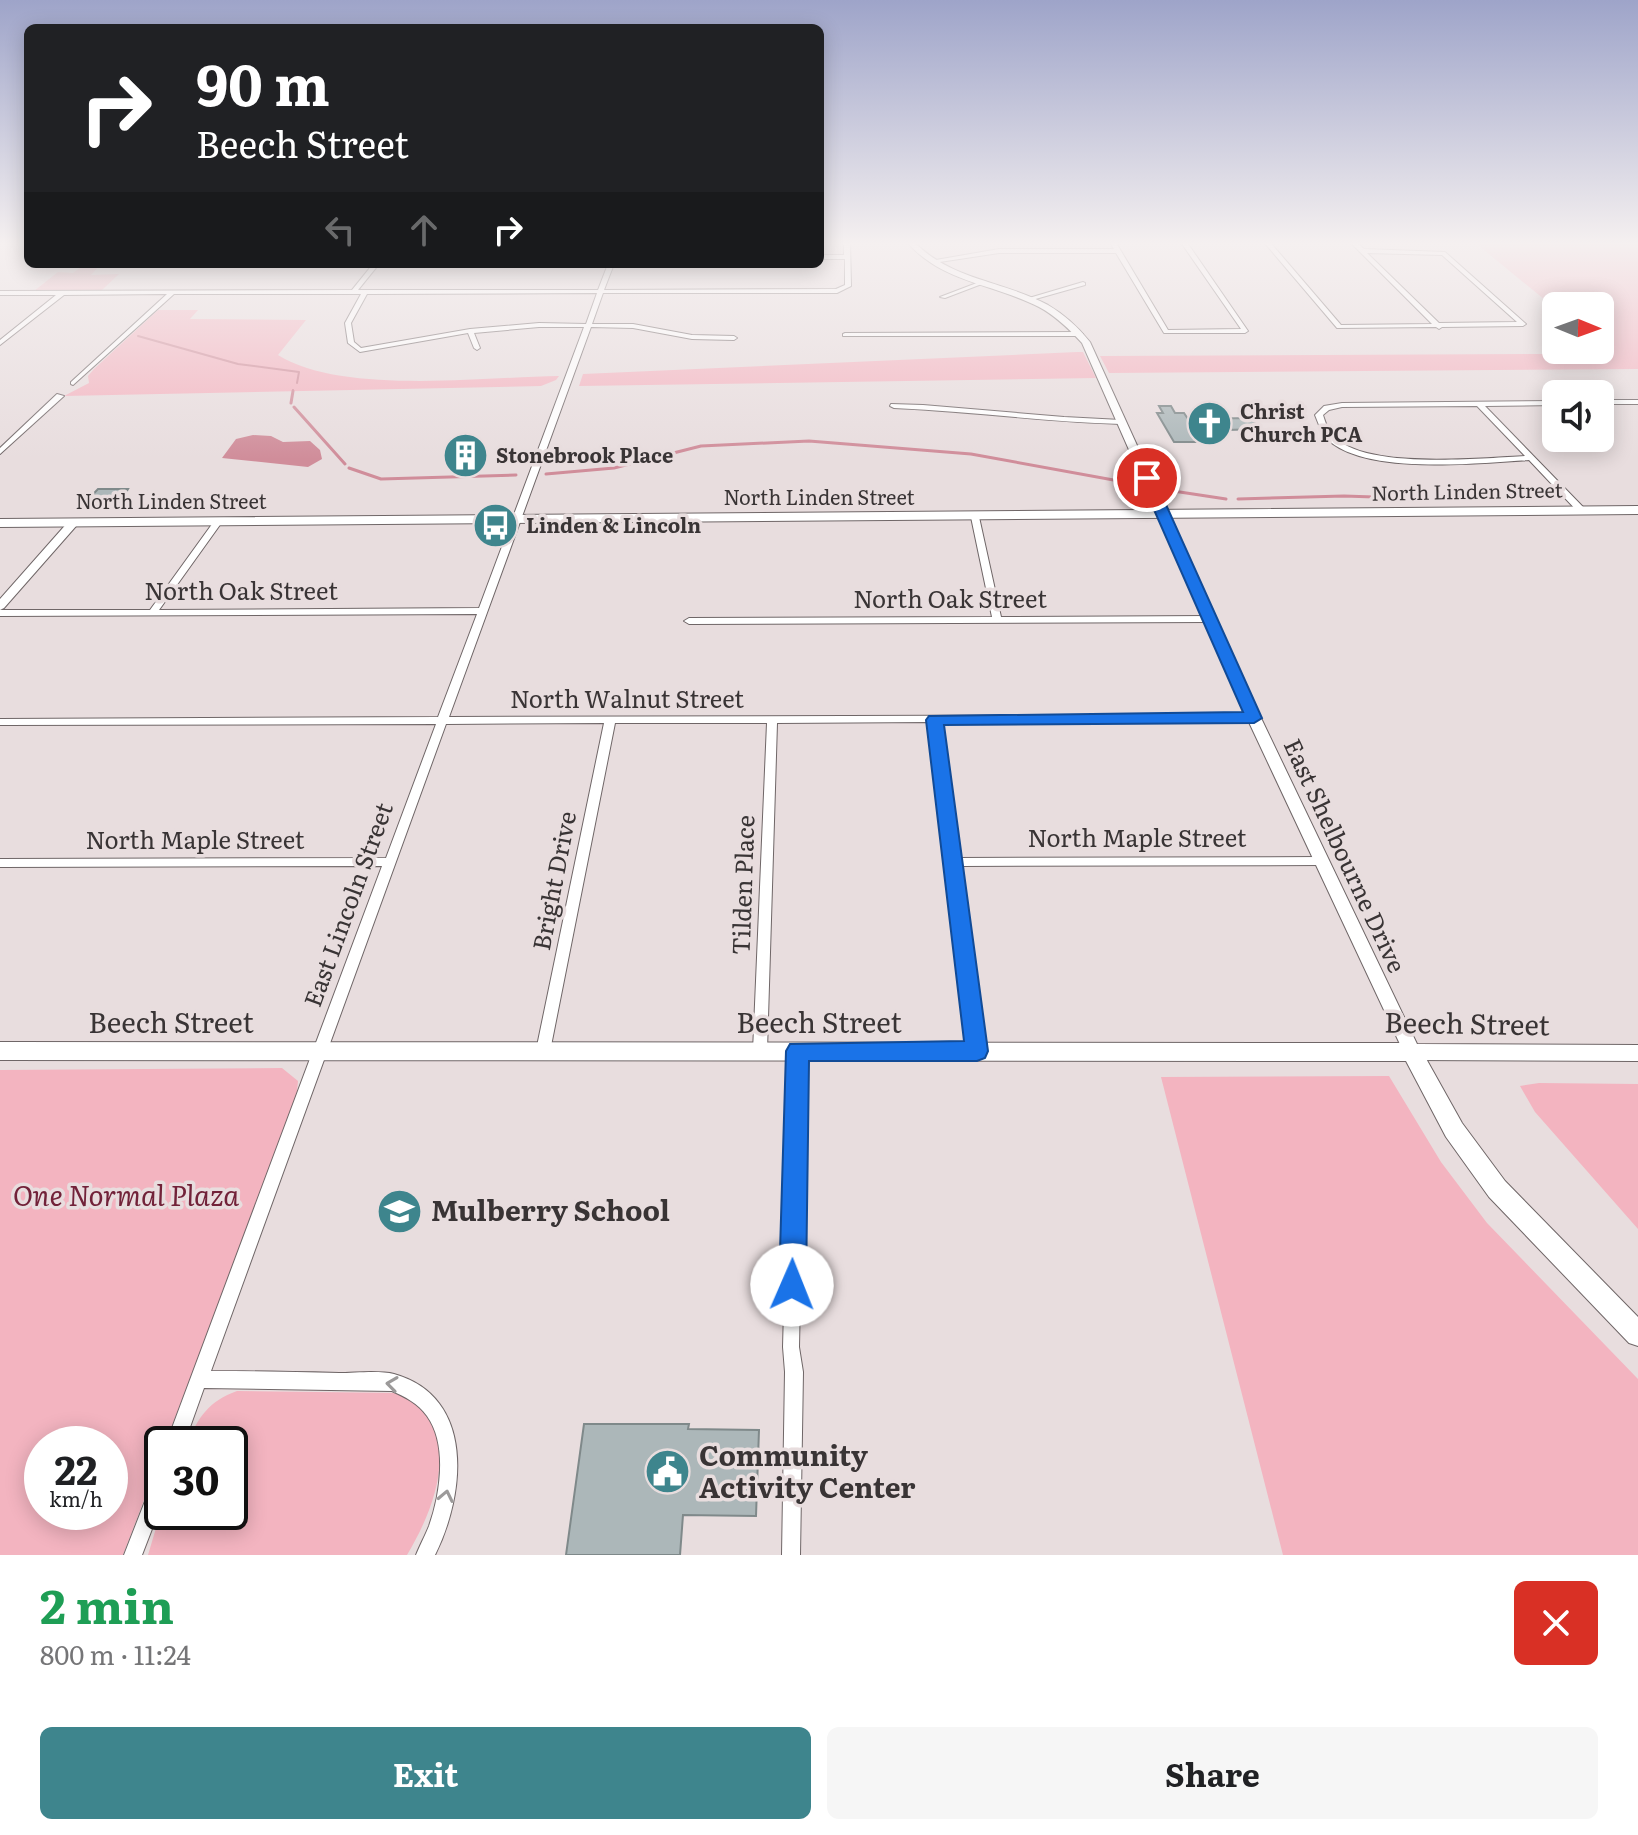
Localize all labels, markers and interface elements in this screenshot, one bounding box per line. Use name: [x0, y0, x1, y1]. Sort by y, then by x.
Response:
text: 90 m: [196, 40, 330, 123]
icon: right: [64, 56, 168, 160]
text: Beech Street: [196, 116, 409, 169]
icon: left: [318, 208, 362, 252]
icon: ahead: [402, 208, 446, 252]
icon: right: [486, 208, 530, 252]
north arrow: [1542, 292, 1614, 364]
map controls: [1542, 292, 1614, 452]
button: sound: [1542, 380, 1614, 452]
place label: Christ Church PCA: [1240, 395, 1362, 448]
church icon: Christ Church PCA: [1185, 400, 1233, 448]
building icon: Stonebrook Place: [441, 432, 489, 480]
place label: Stonebrook Place: [496, 439, 673, 469]
pin: [1113, 444, 1181, 512]
icon: arrive: [1125, 456, 1169, 500]
street label: North Linden Street: [1371, 473, 1563, 507]
street label: North Linden Street: [723, 481, 915, 511]
street label: North Linden Street: [75, 485, 267, 515]
bus stop icon: Linden & Lincoln: [471, 502, 519, 550]
place label: Linden & Lincoln: [526, 509, 701, 539]
street label: North Oak Street: [144, 572, 338, 607]
street label: North Oak Street: [853, 580, 1047, 615]
street label: North Walnut Street: [510, 680, 744, 715]
street label: East Shelbourne Drive: [1277, 732, 1416, 978]
street label: East Lincoln Street: [293, 797, 400, 1011]
street label: Bright Drive: [522, 808, 583, 953]
street label: Tilden Place: [722, 814, 761, 956]
street label: North Maple Street: [1028, 819, 1247, 854]
street label: North Maple Street: [86, 821, 305, 856]
street label: Beech Street: [88, 1000, 254, 1042]
street label: Beech Street: [736, 1000, 902, 1042]
street label: Beech Street: [1384, 1000, 1551, 1044]
park label: One Normal Plaza: [13, 1173, 239, 1215]
school or university icon: Mulberry School: [376, 1187, 424, 1235]
place label: Mulberry School: [431, 1188, 670, 1230]
position arrow: [750, 1243, 834, 1327]
one-way arrow: [386, 1376, 399, 1393]
speed limit sign: 30: [144, 1426, 248, 1530]
place label: Community Activity Center: [699, 1433, 915, 1507]
text: 22: [55, 1438, 97, 1497]
public building icon: Community Activity Center: [644, 1448, 692, 1496]
text: km/h: [49, 1483, 103, 1513]
one-way arrow: [437, 1490, 454, 1504]
text: 2 min: [40, 1568, 174, 1639]
button: close: [1514, 1581, 1598, 1665]
text: 800 m · 11:24: [40, 1634, 191, 1673]
button: Exit: [40, 1727, 811, 1819]
button: Share: [827, 1727, 1598, 1819]

